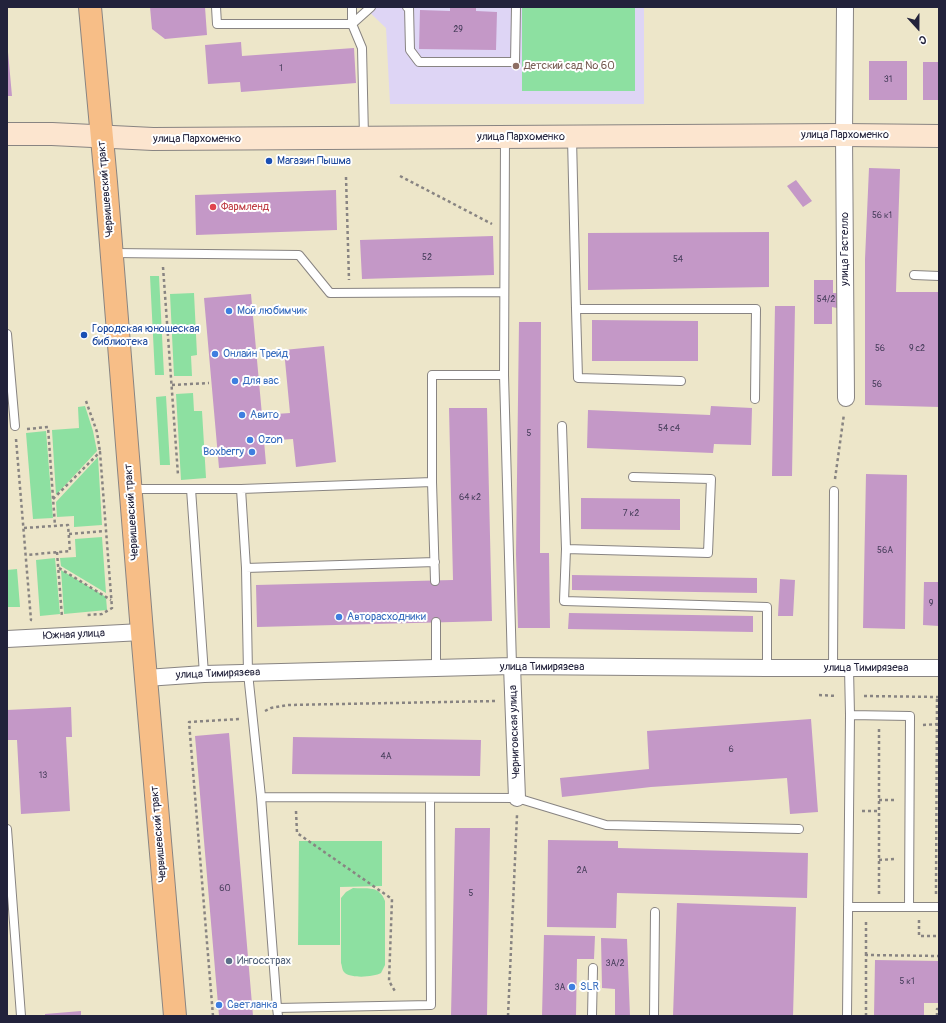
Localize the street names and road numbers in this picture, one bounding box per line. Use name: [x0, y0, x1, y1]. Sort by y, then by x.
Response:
street label: улица Пархоменко: [801, 128, 889, 142]
street label: улица Пархоменко: [477, 130, 565, 144]
street label: улица Пархоменко: [153, 132, 241, 146]
street label: Червишевский тракт: [95, 140, 117, 238]
street label: улица Гастелло: [838, 212, 852, 286]
street label: Червишевский тракт: [122, 463, 142, 561]
street label: Южная улица: [43, 627, 105, 643]
street label: улица Тимирязева: [500, 660, 584, 674]
street label: улица Тимирязева: [824, 661, 908, 675]
street label: улица Тимирязева: [176, 666, 260, 682]
street label: Черниговская улица: [507, 685, 523, 779]
street label: Червишевский тракт: [148, 785, 170, 883]

